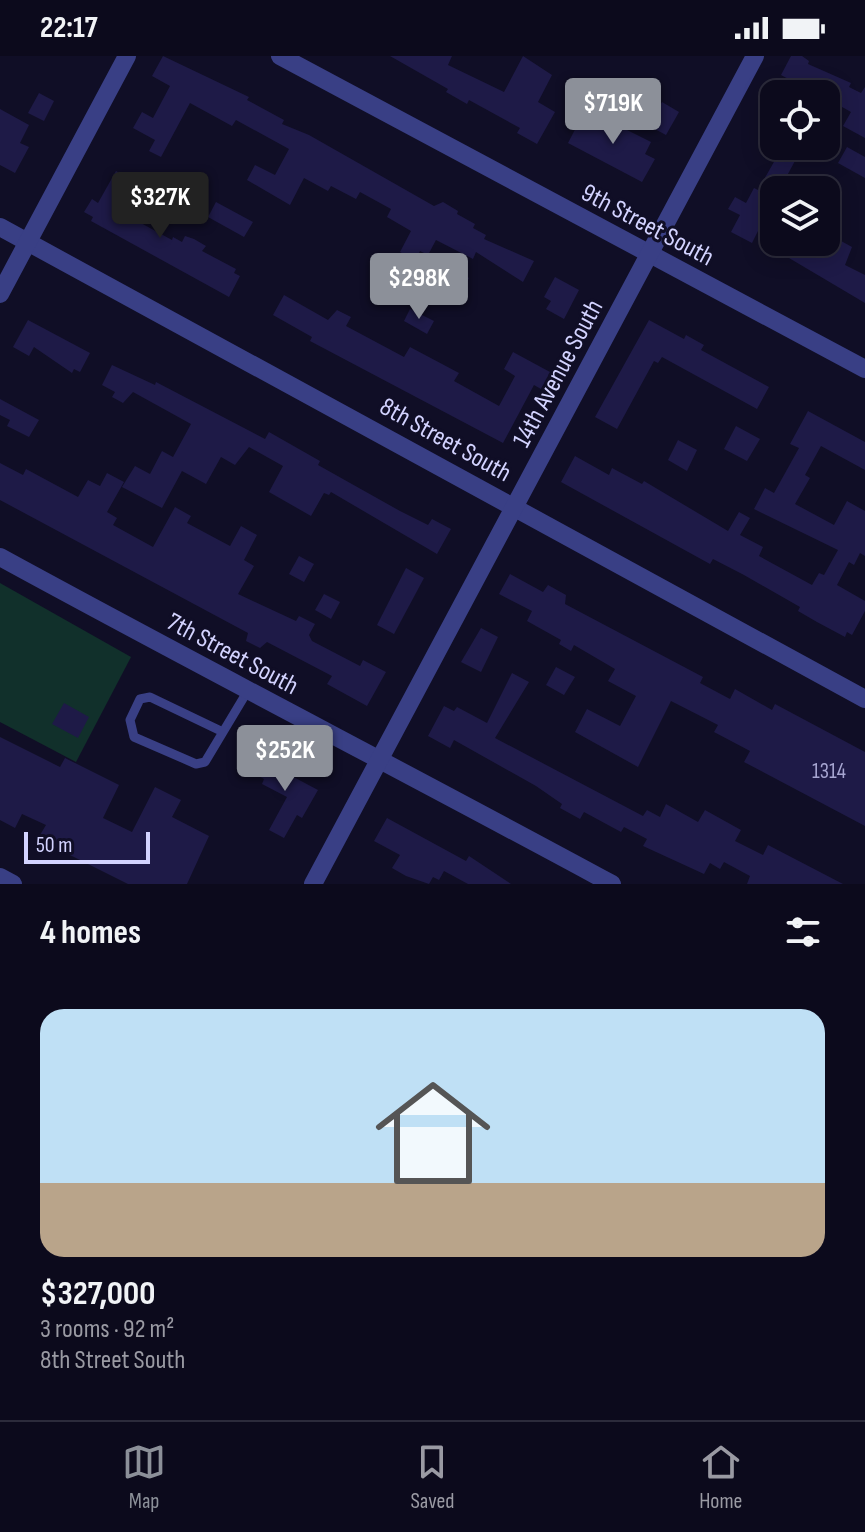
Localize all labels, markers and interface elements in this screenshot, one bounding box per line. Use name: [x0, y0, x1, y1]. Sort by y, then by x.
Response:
text: 22:17: [40, 10, 98, 46]
pin: $719K: [557, 78, 669, 146]
map controls: [760, 80, 840, 256]
button: locate: [760, 80, 840, 160]
text: $719K: [583, 88, 643, 119]
pin: $327K: [104, 172, 216, 240]
button: layers: [760, 176, 840, 256]
street label: 9th Street South: [576, 177, 719, 273]
text: $327K: [130, 182, 190, 213]
pin: $298K: [363, 253, 475, 321]
text: $298K: [388, 263, 450, 294]
street label: 14th Avenue South: [506, 295, 610, 453]
street label: 8th Street South: [374, 392, 516, 489]
street label: 7th Street South: [161, 607, 303, 702]
pin: $252K: [229, 725, 341, 793]
text: $252K: [255, 735, 315, 766]
house number: 1314: [812, 758, 846, 785]
scale bar: [24, 828, 150, 864]
text: 50 m: [36, 832, 72, 859]
icon: filters: [781, 910, 825, 954]
text: 4 homes: [40, 912, 141, 953]
icon: home: [361, 1061, 505, 1205]
text: $327,000: [40, 1273, 155, 1314]
text: 3 rooms · 92 m²: [40, 1314, 174, 1345]
text: 8th Street South: [40, 1345, 185, 1376]
tab: Map: [122, 1440, 166, 1515]
tab: Saved: [410, 1440, 455, 1515]
tab: Home: [699, 1440, 743, 1515]

